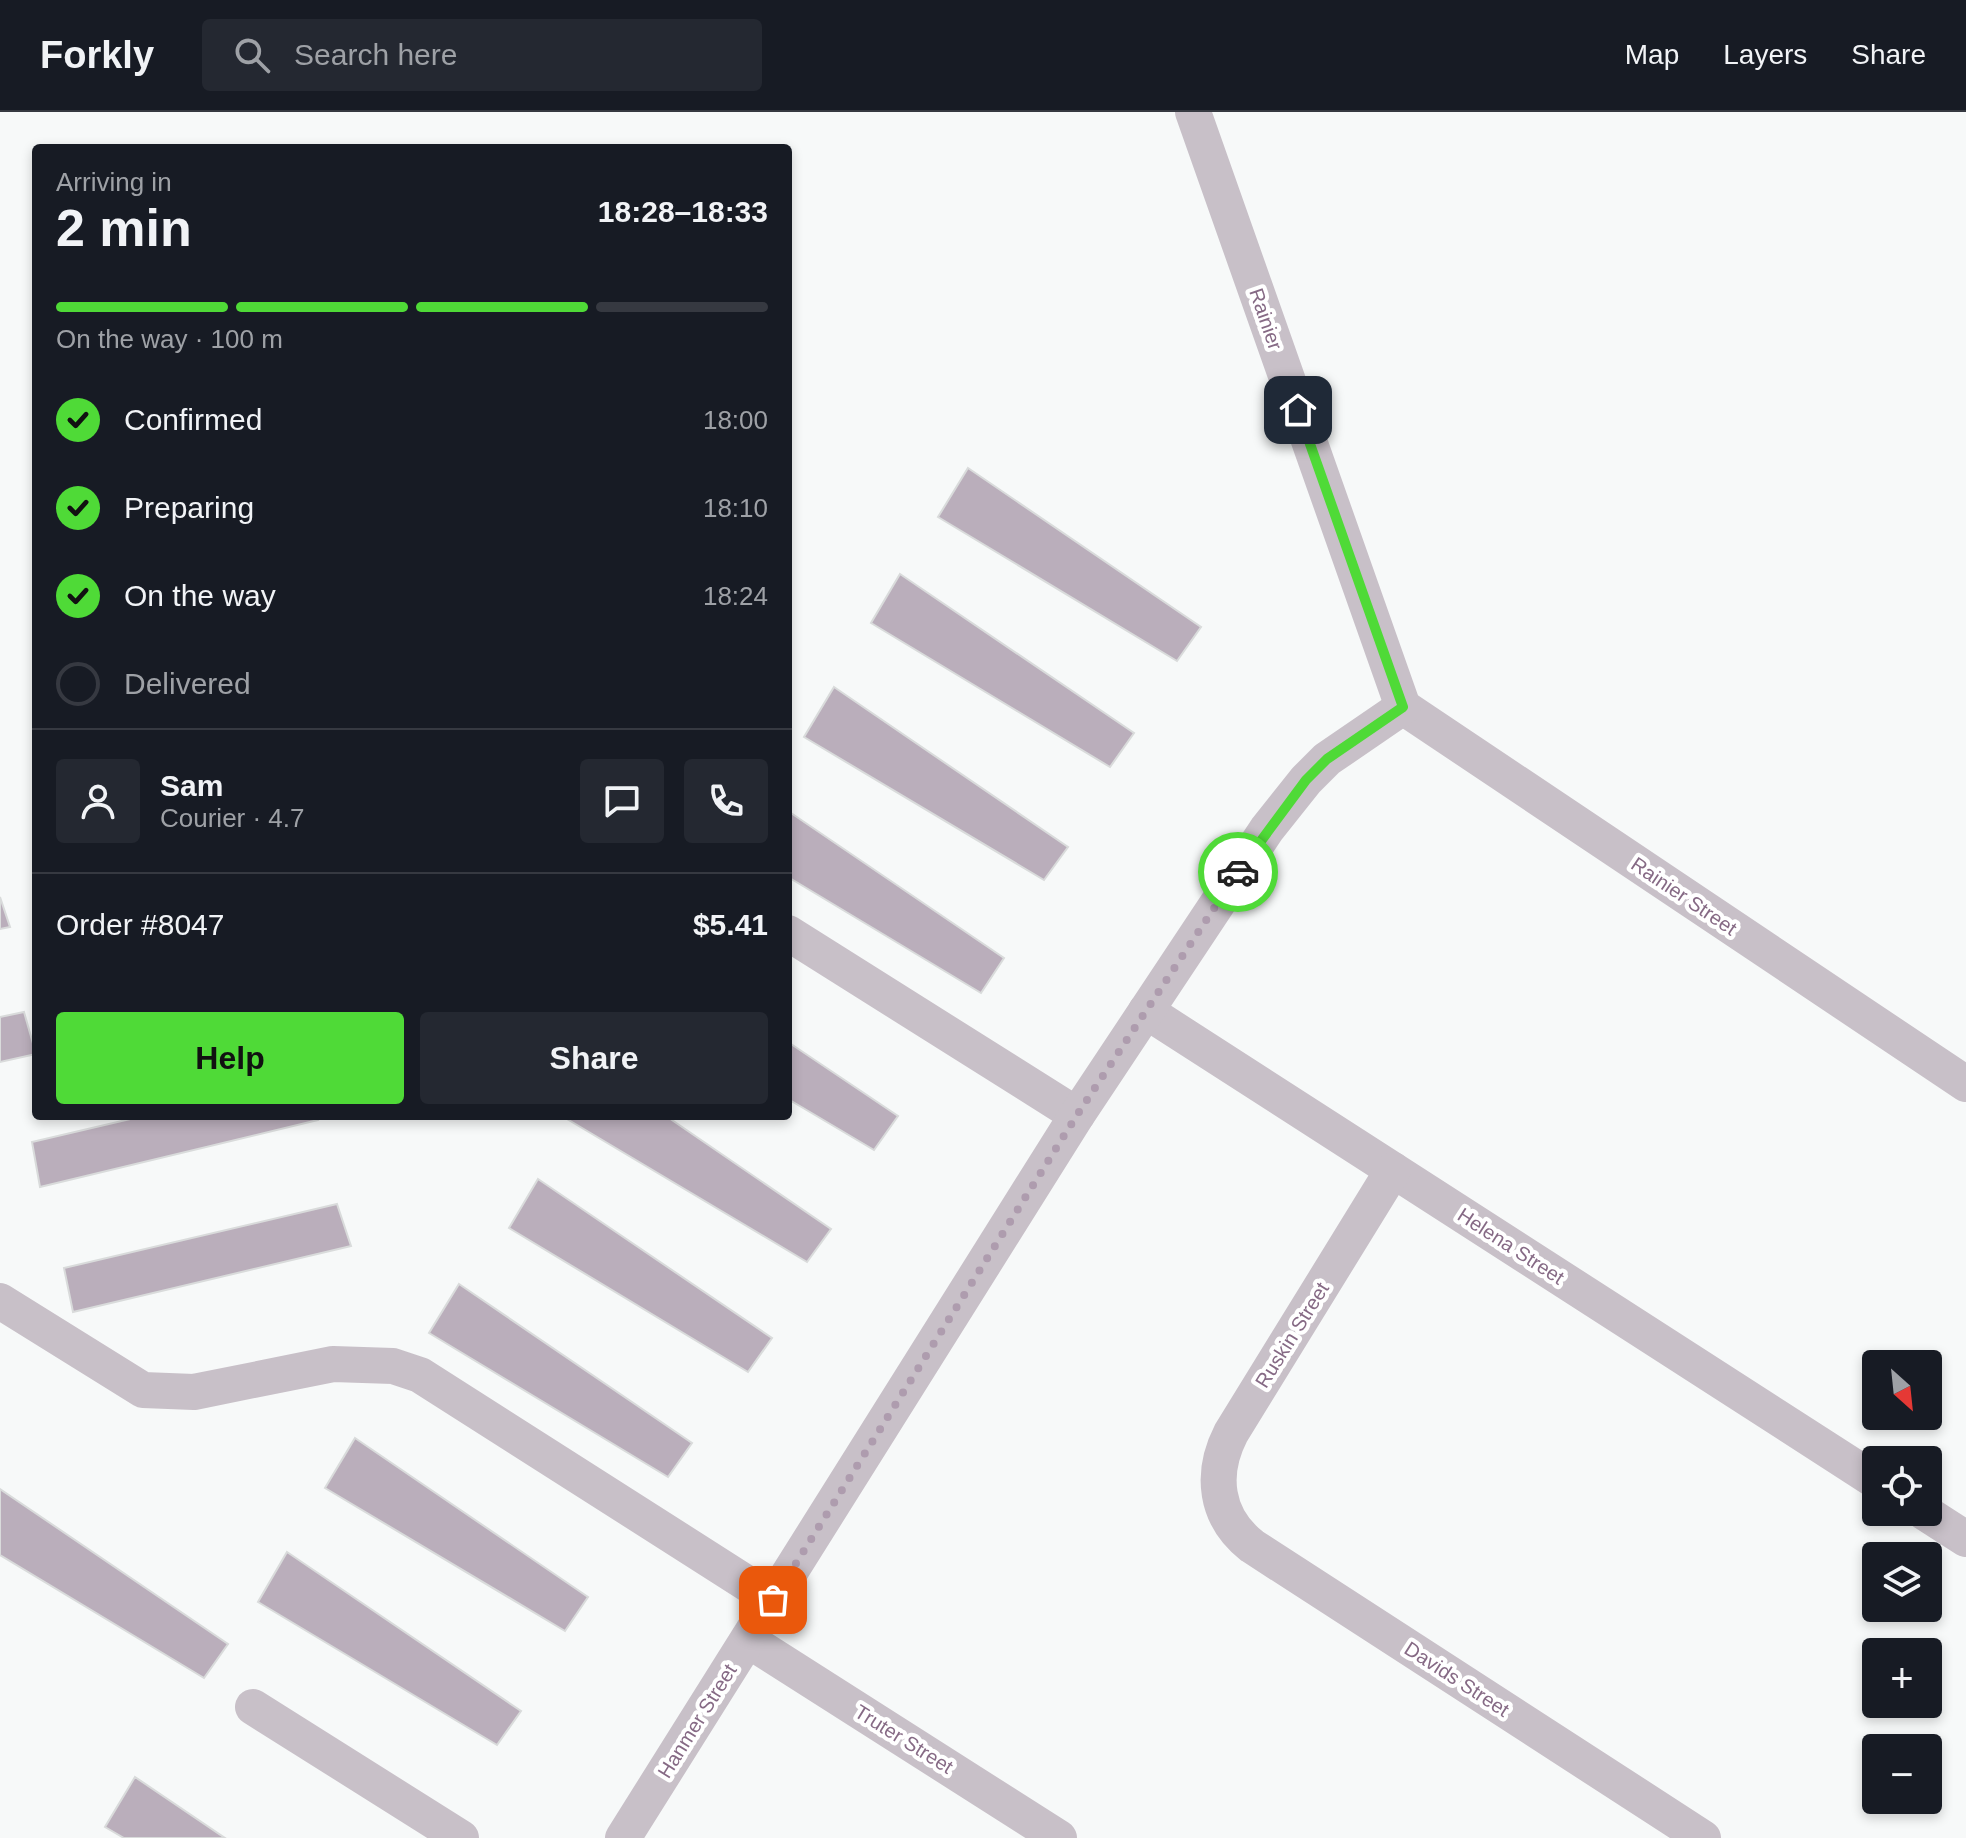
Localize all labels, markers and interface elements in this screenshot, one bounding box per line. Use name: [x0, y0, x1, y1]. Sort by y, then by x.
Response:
search box: [202, 19, 762, 91]
icon: search: [230, 33, 274, 77]
text: Forkly: [40, 34, 154, 76]
text: Search here: [294, 38, 457, 71]
text: Map: [1625, 39, 1679, 70]
text: Layers: [1723, 39, 1807, 70]
text: Share: [1851, 39, 1926, 70]
text: Arriving in: [56, 167, 172, 197]
text: 18:28–18:33: [598, 195, 768, 228]
text: 2 min: [56, 199, 192, 257]
street label: Rainier: [1245, 285, 1287, 353]
text: On the way · 100 m: [56, 324, 283, 354]
pin: [1264, 376, 1332, 444]
icon: home: [1276, 388, 1320, 432]
icon: check: [56, 398, 100, 442]
text: Confirmed: [124, 403, 262, 436]
text: 18:00: [703, 405, 768, 435]
icon: check: [56, 486, 100, 530]
text: Preparing: [124, 491, 254, 524]
text: 18:10: [703, 493, 768, 523]
icon: check: [56, 574, 100, 618]
text: On the way: [124, 579, 276, 612]
text: 18:24: [703, 581, 768, 611]
text: Delivered: [124, 667, 251, 700]
button: person: [56, 759, 140, 843]
button: chat: [580, 759, 664, 843]
button: phone: [684, 759, 768, 843]
text: Sam: [160, 769, 223, 802]
text: Courier · 4.7: [160, 803, 305, 833]
courier: [1198, 832, 1278, 912]
icon: car: [1216, 850, 1260, 894]
street label: Rainier Street: [1627, 853, 1741, 940]
text: Order #8047: [56, 908, 224, 941]
text: $5.41: [693, 908, 768, 941]
button: Help: [56, 1012, 404, 1104]
button: Share: [420, 1012, 768, 1104]
street label: Helena Street: [1454, 1203, 1569, 1289]
street label: Ruskin Street: [1251, 1278, 1333, 1392]
north arrow: [1862, 1350, 1942, 1430]
map controls: [1862, 1350, 1942, 1814]
button: locate: [1862, 1446, 1942, 1526]
button: layers: [1862, 1542, 1942, 1622]
pin: [739, 1566, 807, 1634]
icon: bag: [751, 1578, 795, 1622]
street label: Davids Street: [1401, 1637, 1514, 1721]
button: +: [1862, 1638, 1942, 1718]
street label: Hanmer Street: [653, 1660, 741, 1782]
street label: Truter Street: [851, 1700, 957, 1778]
button: −: [1862, 1734, 1942, 1814]

